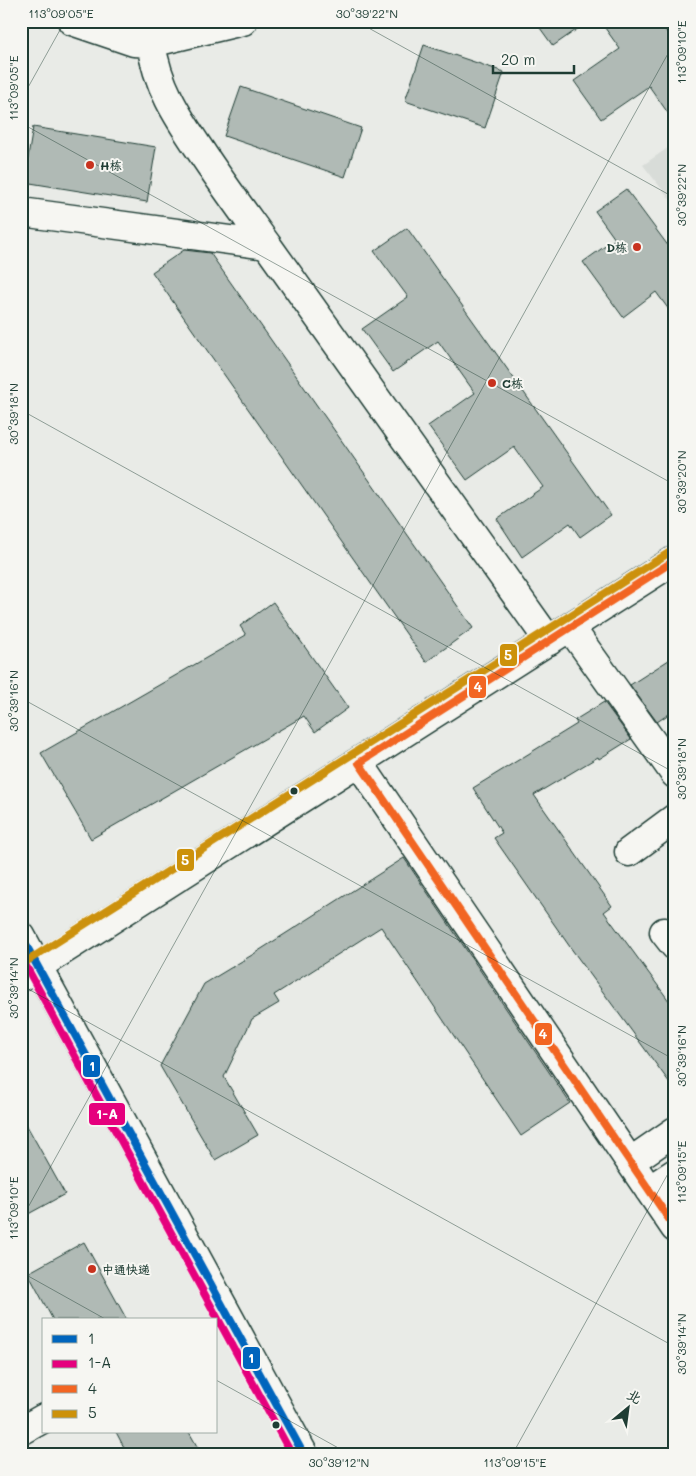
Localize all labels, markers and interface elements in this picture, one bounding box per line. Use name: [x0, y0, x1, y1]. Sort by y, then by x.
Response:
text: 113°09'05"E: [28, 5, 94, 21]
text: 30°39'22"N: [336, 5, 398, 21]
text: 113°09'10"E: [673, 20, 689, 84]
scale bar: [493, 42, 575, 74]
text: 20 m: [501, 49, 535, 69]
text: 113°09'05"E: [5, 55, 21, 121]
place label: H栋: [100, 157, 122, 173]
marker: H栋: [84, 159, 96, 171]
text: 30°39'22"N: [673, 164, 689, 226]
place label: D栋: [606, 239, 627, 255]
marker: D栋: [631, 241, 643, 253]
place label: C栋: [502, 375, 523, 391]
marker: C栋: [486, 377, 498, 389]
text: 30°39'18"N: [5, 383, 21, 445]
text: 30°39'20"N: [673, 450, 689, 514]
line badge: 5: [499, 643, 518, 667]
text: 5: [504, 645, 512, 664]
text: 30°39'16"N: [5, 670, 21, 732]
line badge: 4: [468, 675, 487, 699]
text: 4: [474, 677, 483, 696]
text: 30°39'18"N: [673, 738, 689, 800]
unlabelled marker: [289, 786, 299, 796]
line badge: 5: [176, 848, 195, 872]
text: 5: [181, 850, 189, 869]
text: 30°39'14"N: [5, 957, 21, 1019]
line badge: 4: [534, 1022, 553, 1046]
text: 4: [539, 1024, 548, 1043]
text: 30°39'16"N: [673, 1025, 689, 1087]
line badge: 1: [82, 1054, 101, 1078]
text: 1: [89, 1056, 95, 1075]
line badge: 1-A: [88, 1102, 126, 1126]
text: 1-A: [96, 1104, 118, 1123]
text: 113°09'15"E: [673, 1140, 689, 1204]
text: 113°09'10"E: [5, 1176, 21, 1240]
place label: 中通快递: [102, 1261, 150, 1277]
marker: 中通快递: [86, 1263, 98, 1275]
text: 30°39'14"N: [673, 1313, 689, 1375]
legend: [42, 1318, 218, 1434]
text: 1: [88, 1328, 95, 1348]
line badge: 1: [242, 1346, 261, 1370]
text: 1: [248, 1348, 254, 1367]
text: 1-A: [88, 1352, 111, 1372]
text: 4: [88, 1378, 97, 1398]
north arrow: [604, 1384, 654, 1434]
text: 北: [624, 1384, 645, 1408]
text: 5: [88, 1402, 97, 1422]
unlabelled marker: [271, 1420, 281, 1430]
text: 30°39'12"N: [309, 1454, 369, 1470]
text: 113°09'15"E: [483, 1454, 547, 1470]

